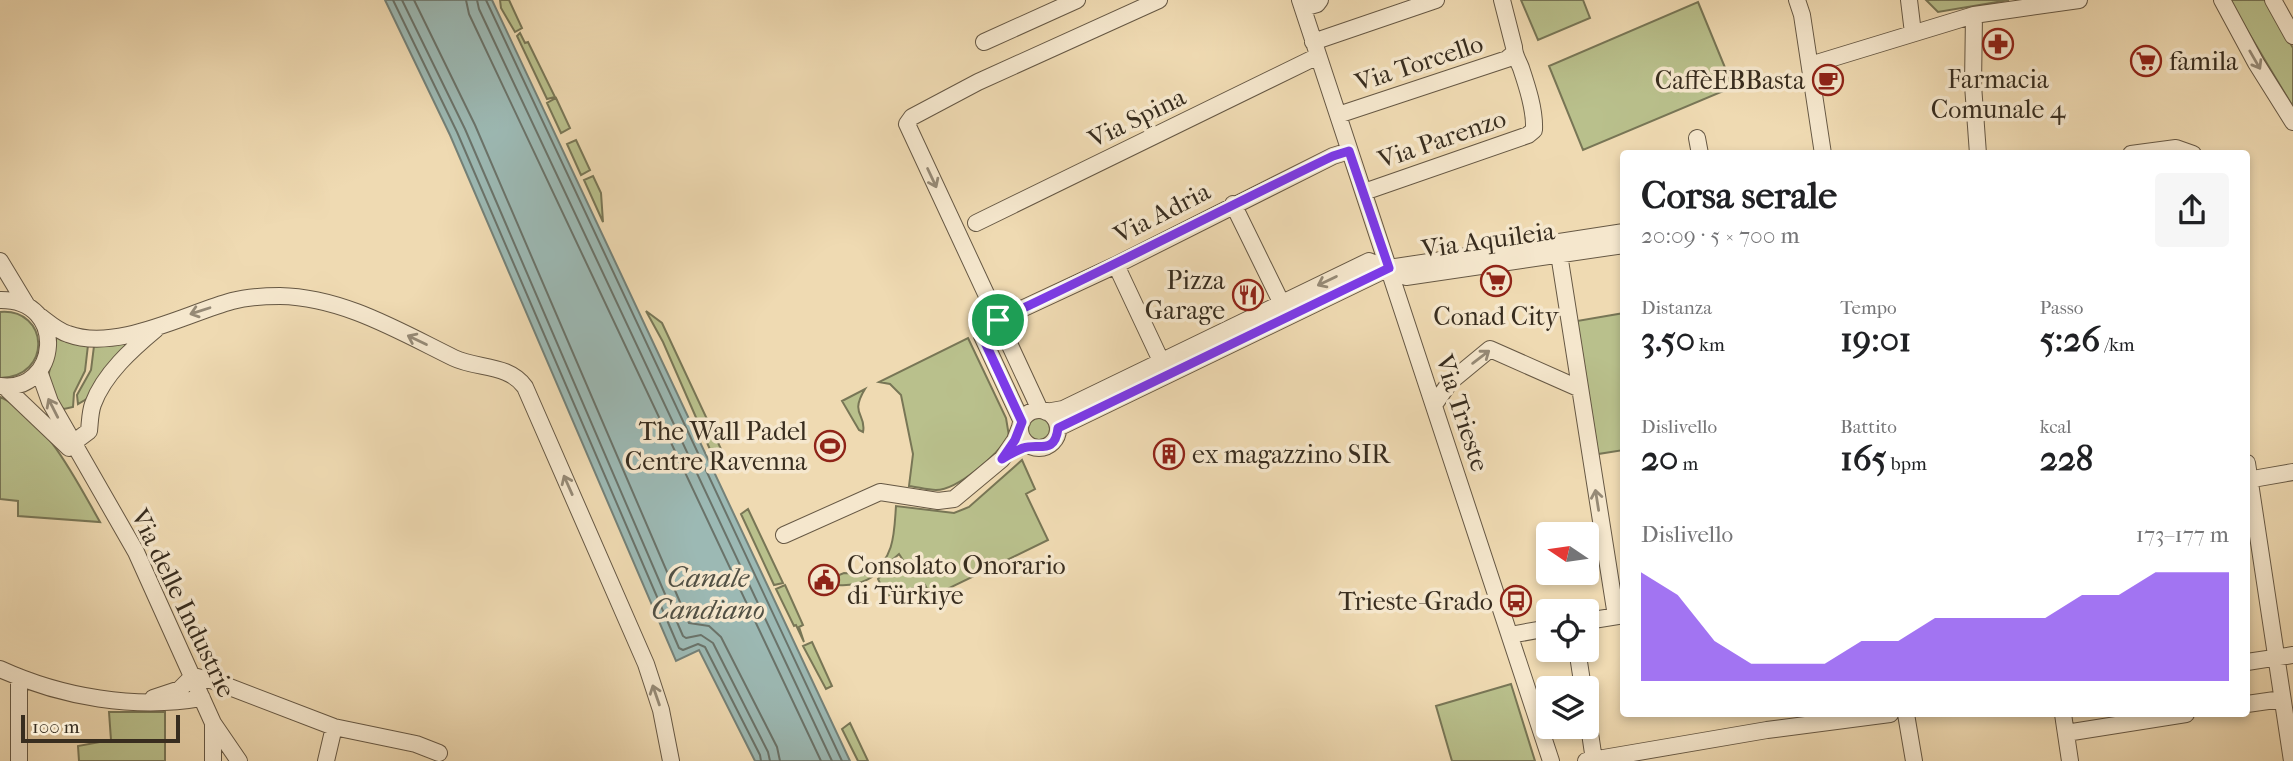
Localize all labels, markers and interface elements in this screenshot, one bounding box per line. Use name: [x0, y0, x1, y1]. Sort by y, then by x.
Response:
pharmacy icon: Farmacia Comunale 4: [1981, 27, 2015, 61]
street label: Via Torcello: [1350, 28, 1487, 99]
supermarket icon: famila: [2129, 44, 2163, 78]
place label: famila: [2169, 46, 2239, 77]
one-way arrow: [2249, 49, 2262, 70]
cafe icon: CaffèEBBasta: [1811, 63, 1845, 97]
place label: Farmacia Comunale 4: [1931, 64, 2066, 125]
place label: CaffèEBBasta: [1655, 65, 1806, 96]
street label: Via Spina: [1082, 81, 1192, 155]
street label: Via Parenzo: [1373, 103, 1510, 176]
one-way arrow: [926, 167, 939, 188]
text: Corsa serale: [1641, 173, 1837, 218]
button: share: [2155, 173, 2229, 247]
street label: Via Adria: [1108, 175, 1216, 251]
street label: Via Aquileia: [1418, 215, 1558, 265]
text: 20:09 · 5 × 700 m: [1641, 222, 1800, 249]
supermarket icon: Conad City: [1479, 264, 1513, 298]
place label: Pizza Garage: [1145, 265, 1226, 326]
one-way arrow: [1317, 275, 1338, 289]
restaurant icon: Pizza Garage: [1231, 278, 1265, 312]
pin: [968, 290, 1028, 350]
text: Distanza: [1641, 297, 1712, 319]
text: Tempo: [1840, 297, 1897, 319]
text: Passo: [2040, 297, 2083, 319]
icon: arrive: [979, 301, 1017, 339]
place label: Conad City: [1433, 301, 1560, 332]
one-way arrow: [189, 306, 211, 319]
text: 3.50: [1641, 319, 1695, 360]
text: 19:01: [1840, 319, 1911, 360]
text: 5:26: [2040, 319, 2100, 360]
one-way arrow: [407, 333, 428, 347]
text: km: [1695, 334, 1725, 356]
text: /km: [2100, 334, 2135, 356]
one-way arrow: [1471, 349, 1489, 364]
street label: Via Trieste: [1428, 350, 1495, 475]
one-way arrow: [46, 398, 60, 419]
place label: The Wall Padel Centre Ravenna: [625, 416, 808, 477]
text: Dislivello: [1641, 416, 1717, 438]
text: Battito: [1840, 416, 1897, 438]
text: kcal: [2040, 416, 2072, 438]
sports icon: The Wall Padel Centre Ravenna: [813, 429, 847, 463]
building icon: ex magazzino SIR: [1152, 437, 1186, 471]
text: 20: [1641, 438, 1678, 479]
text: 165: [1840, 438, 1887, 479]
text: 228: [2040, 438, 2093, 479]
place label: ex magazzino SIR: [1192, 439, 1391, 470]
text: m: [1678, 453, 1698, 475]
text: bpm: [1887, 453, 1927, 475]
one-way arrow: [561, 475, 574, 496]
one-way arrow: [1590, 489, 1603, 512]
street label: Via delle Industrie: [124, 503, 242, 702]
text: Dislivello: [1641, 521, 1733, 548]
text: 173–177 m: [2136, 521, 2229, 548]
north arrow: [1536, 522, 1600, 584]
map controls: [1536, 522, 1599, 739]
place label: Consolato Onorario di Türkiye: [847, 550, 1066, 611]
water label: Canale Candiano: [651, 561, 765, 626]
public building icon: Consolato Onorario di Türkiye: [807, 563, 841, 597]
bus stop icon: Trieste-Grado: [1499, 584, 1533, 618]
place label: Trieste-Grado: [1339, 586, 1493, 617]
button: locate: [1536, 599, 1599, 662]
button: layers: [1536, 676, 1599, 739]
one-way arrow: [649, 684, 661, 706]
scale bar: [21, 712, 180, 744]
text: 100 m: [32, 716, 80, 738]

